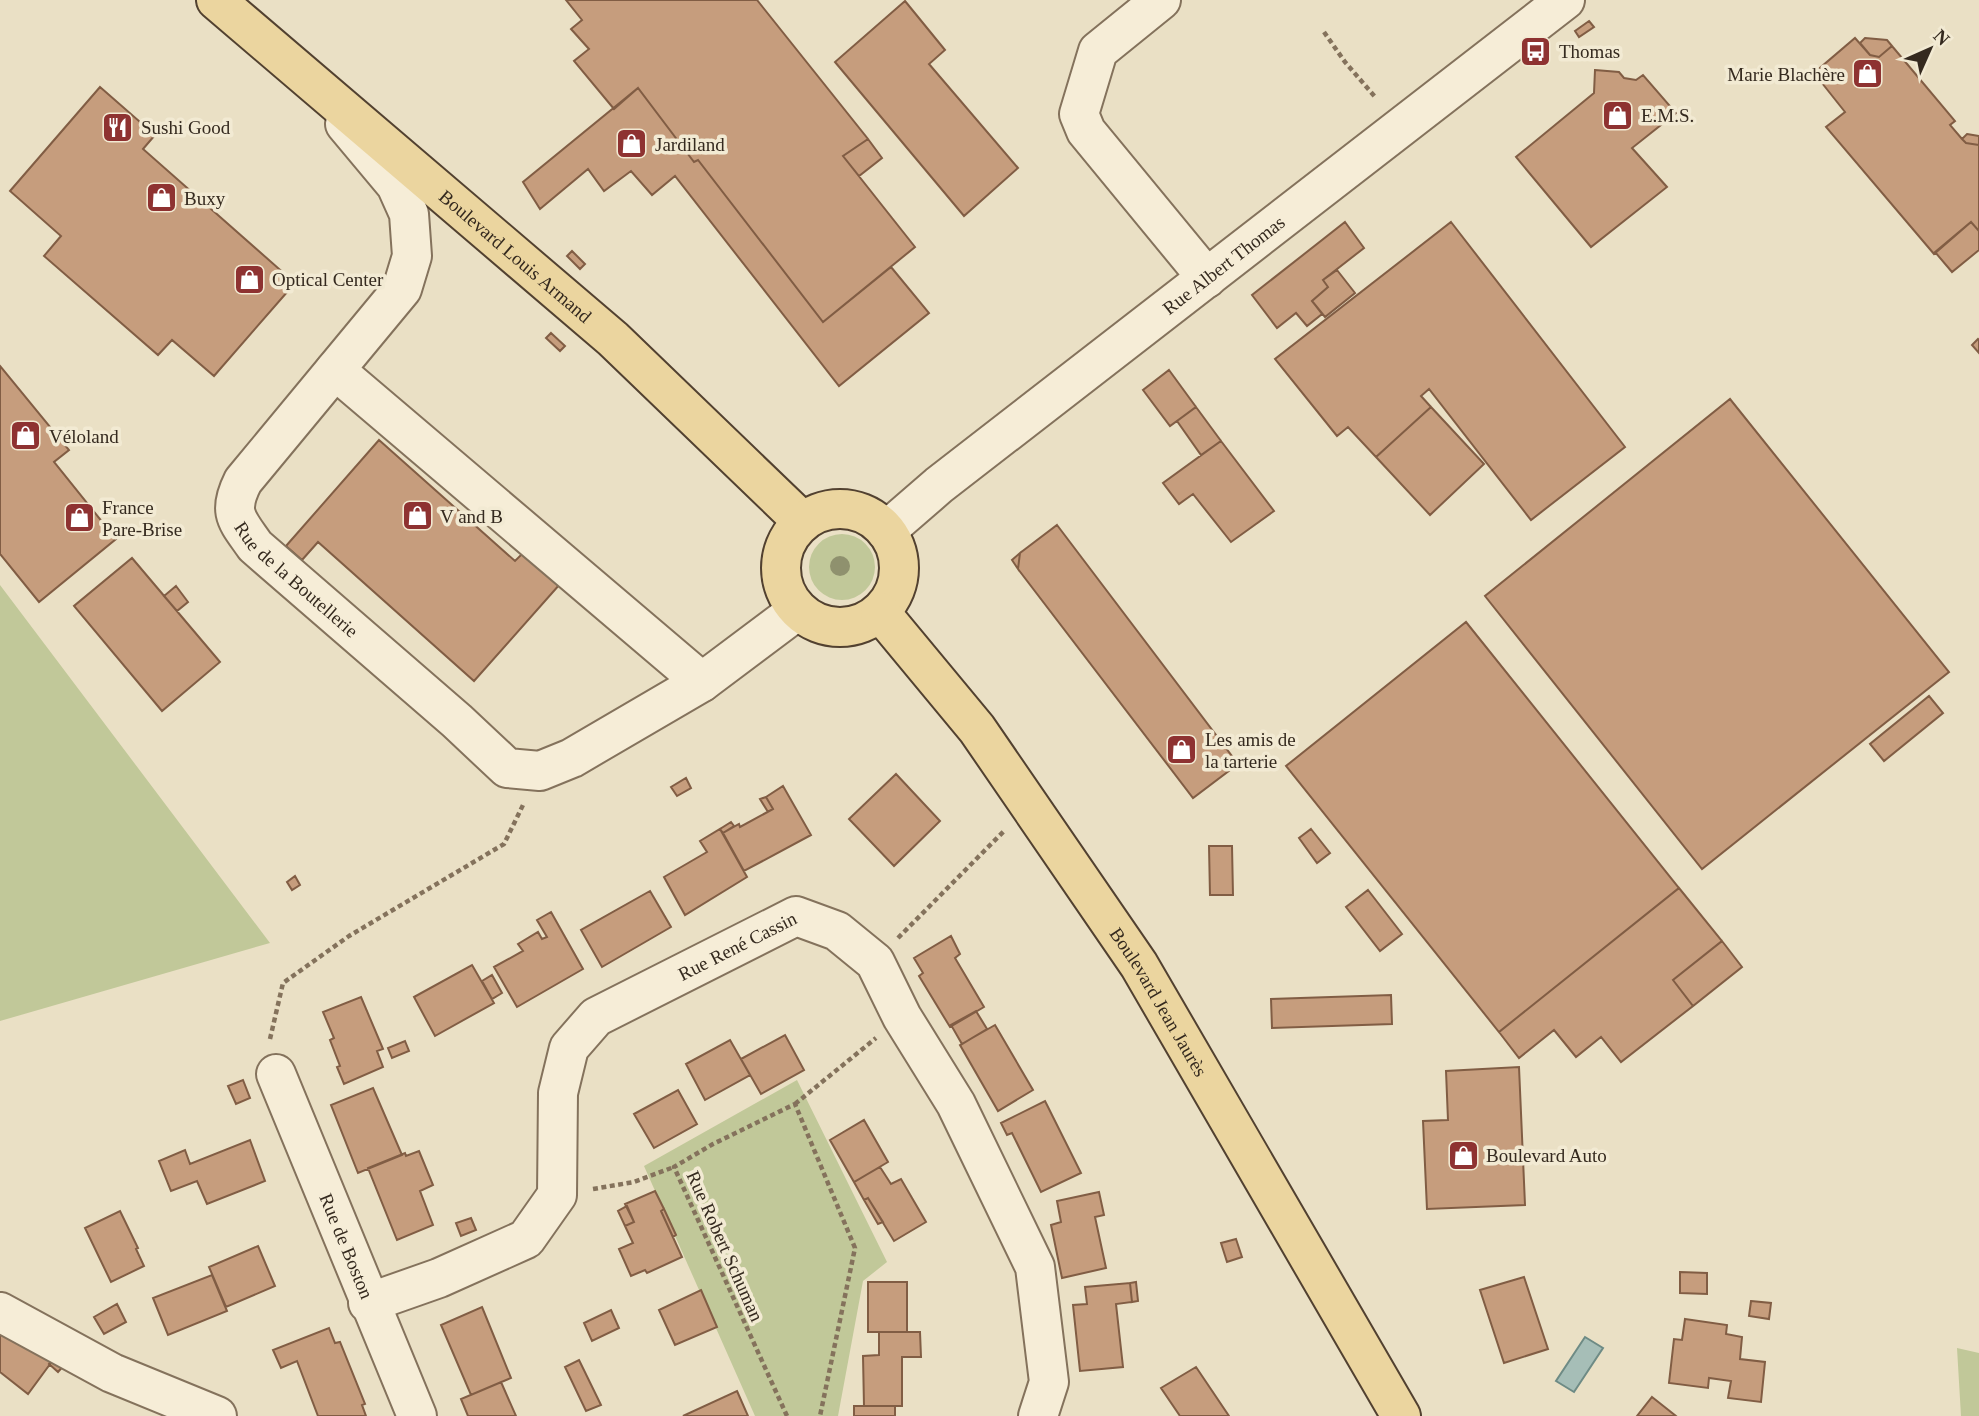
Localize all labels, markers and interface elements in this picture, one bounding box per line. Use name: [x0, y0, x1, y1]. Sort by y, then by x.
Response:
north arrow: [1895, 14, 1965, 84]
text: N: [1929, 25, 1954, 50]
bus stop icon: Thomas: [1519, 34, 1553, 68]
place label: Thomas: [1559, 41, 1620, 62]
shop icon: Marie Blachère: [1851, 57, 1885, 91]
place label: Marie Blachère: [1727, 64, 1845, 85]
shop icon: E.M.S.: [1601, 98, 1635, 132]
place label: E.M.S.: [1641, 105, 1694, 126]
restaurant icon: Sushi Good: [101, 110, 135, 144]
place label: Sushi Good: [141, 117, 231, 138]
shop icon: Jardiland: [615, 127, 649, 161]
place label: Jardiland: [655, 134, 725, 155]
shop icon: Buxy: [144, 181, 178, 215]
street label: Boulevard Louis Armand: [435, 185, 596, 327]
place label: Buxy: [184, 188, 226, 209]
street label: Rue Albert Thomas: [1158, 211, 1289, 318]
shop icon: Optical Center: [232, 262, 266, 296]
place label: Optical Center: [272, 269, 384, 290]
shop icon: Véloland: [9, 419, 43, 453]
place label: Véloland: [49, 426, 119, 447]
place label: France Pare-Brise: [102, 497, 182, 540]
shop icon: V and B: [400, 499, 434, 533]
shop icon: France Pare-Brise: [62, 501, 96, 535]
place label: V and B: [440, 506, 503, 527]
street label: Rue de la Boutellerie: [230, 517, 363, 641]
place label: Les amis de la tarterie: [1205, 729, 1296, 772]
shop icon: Les amis de la tarterie: [1165, 733, 1199, 767]
street label: Rue René Cassin: [674, 907, 800, 984]
street label: Boulevard Jean Jaurès: [1106, 923, 1212, 1080]
shop icon: Boulevard Auto: [1446, 1138, 1480, 1172]
place label: Boulevard Auto: [1486, 1145, 1607, 1166]
street label: Rue Robert Schuman: [682, 1167, 768, 1325]
street label: Rue de Boston: [316, 1190, 378, 1302]

